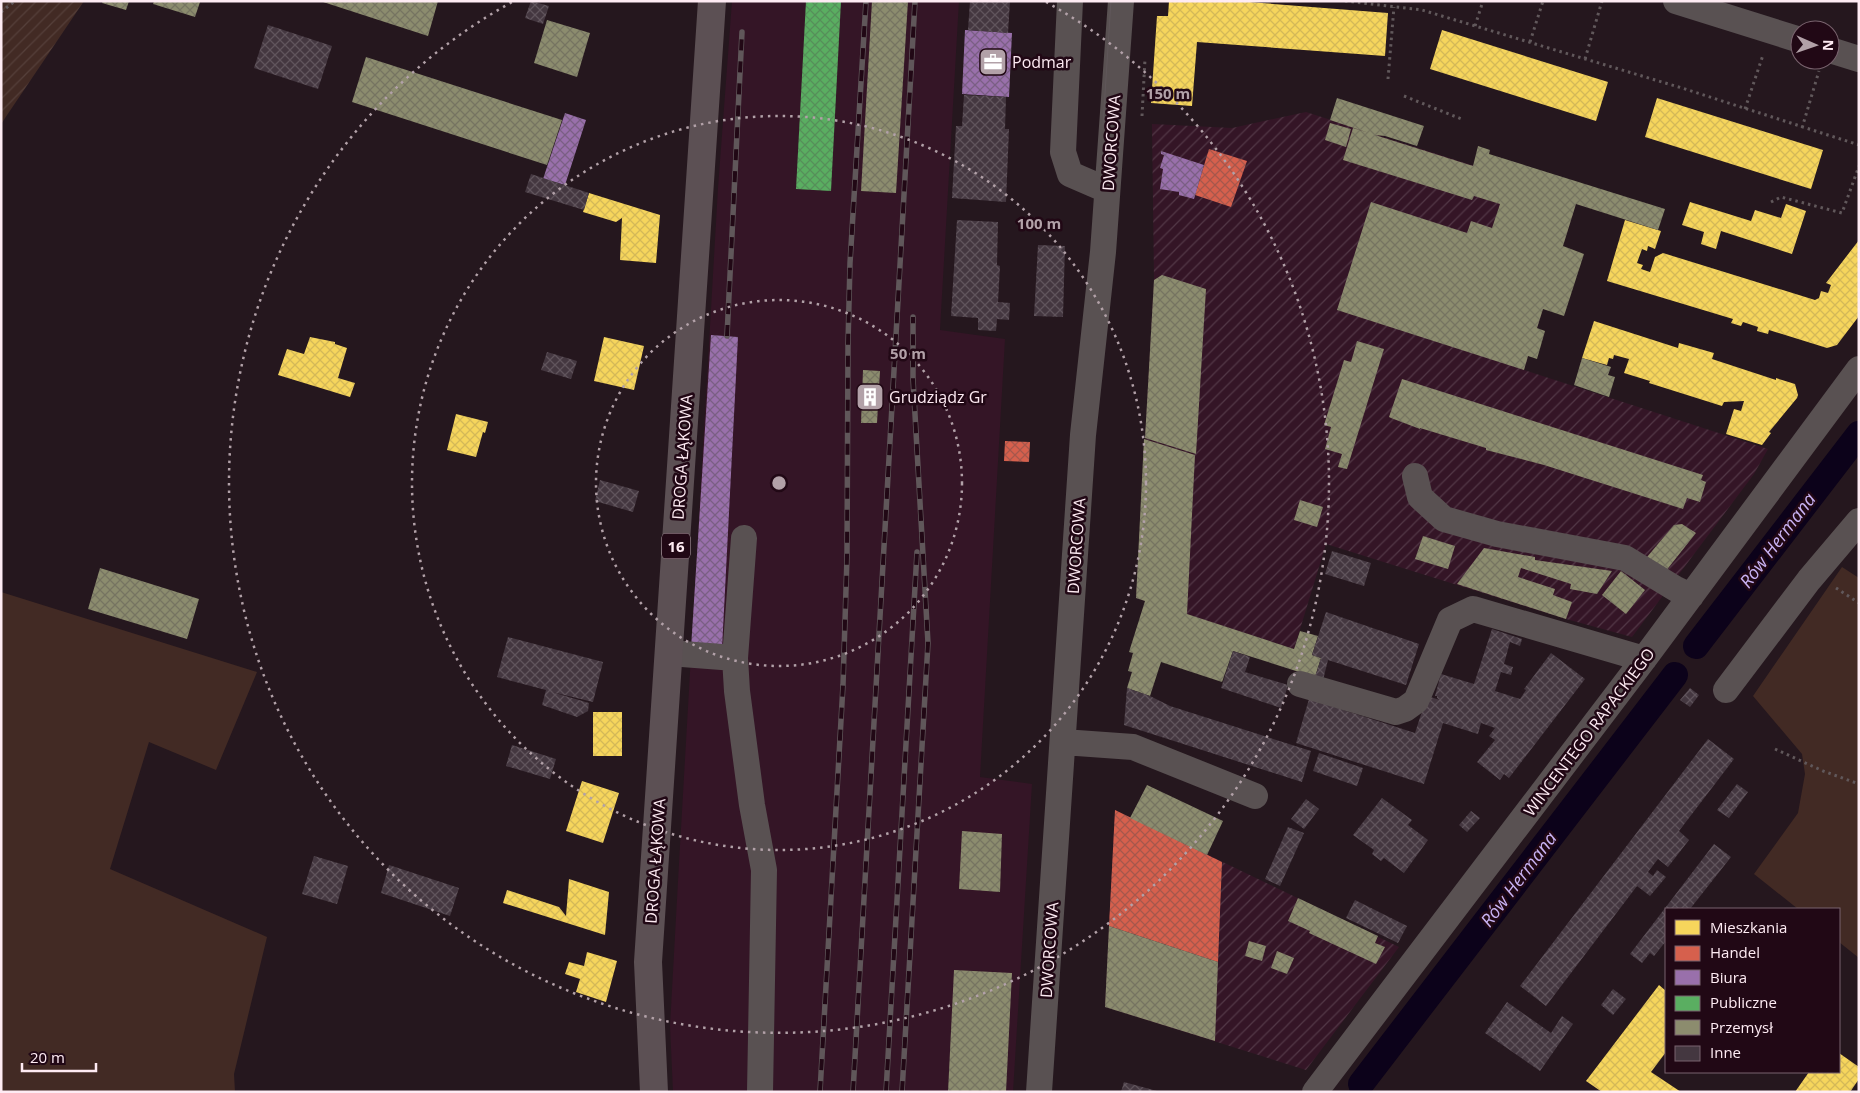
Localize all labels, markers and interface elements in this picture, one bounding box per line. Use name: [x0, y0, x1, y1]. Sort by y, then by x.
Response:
north arrow: [1790, 20, 1840, 70]
text: N: [1819, 39, 1838, 51]
office icon: Podmar: [978, 47, 1008, 77]
place label: Podmar: [1012, 51, 1072, 73]
text: 150 m: [1146, 83, 1190, 103]
street label: DWORCOWA: [1097, 93, 1125, 192]
text: 100 m: [1017, 213, 1061, 233]
text: 50 m: [890, 343, 926, 363]
building icon: Grudziądz Gr: [855, 382, 885, 412]
place label: Grudziądz Gr: [889, 386, 987, 408]
street label: DROGA ŁĄKOWA: [667, 393, 697, 520]
centre of rings: [770, 474, 788, 492]
water label: Rów Hermana: [1733, 488, 1821, 592]
street label: DWORCOWA: [1062, 496, 1090, 595]
road number: 16: [662, 534, 690, 558]
street label: WINCENTEGO RAPACKIEGO: [1518, 643, 1660, 821]
street label: DROGA ŁĄKOWA: [640, 797, 670, 924]
water label: Rów Hermana: [1474, 827, 1562, 931]
street label: DWORCOWA: [1035, 900, 1063, 999]
legend: [1665, 908, 1840, 1073]
text: Mieszkania: [1710, 917, 1787, 937]
text: Handel: [1710, 942, 1760, 962]
text: Biura: [1710, 967, 1747, 987]
text: Publiczne: [1710, 992, 1777, 1012]
text: Przemysł: [1710, 1017, 1773, 1037]
scale bar: [22, 1040, 96, 1072]
text: Inne: [1710, 1042, 1741, 1062]
text: 20 m: [30, 1047, 65, 1067]

